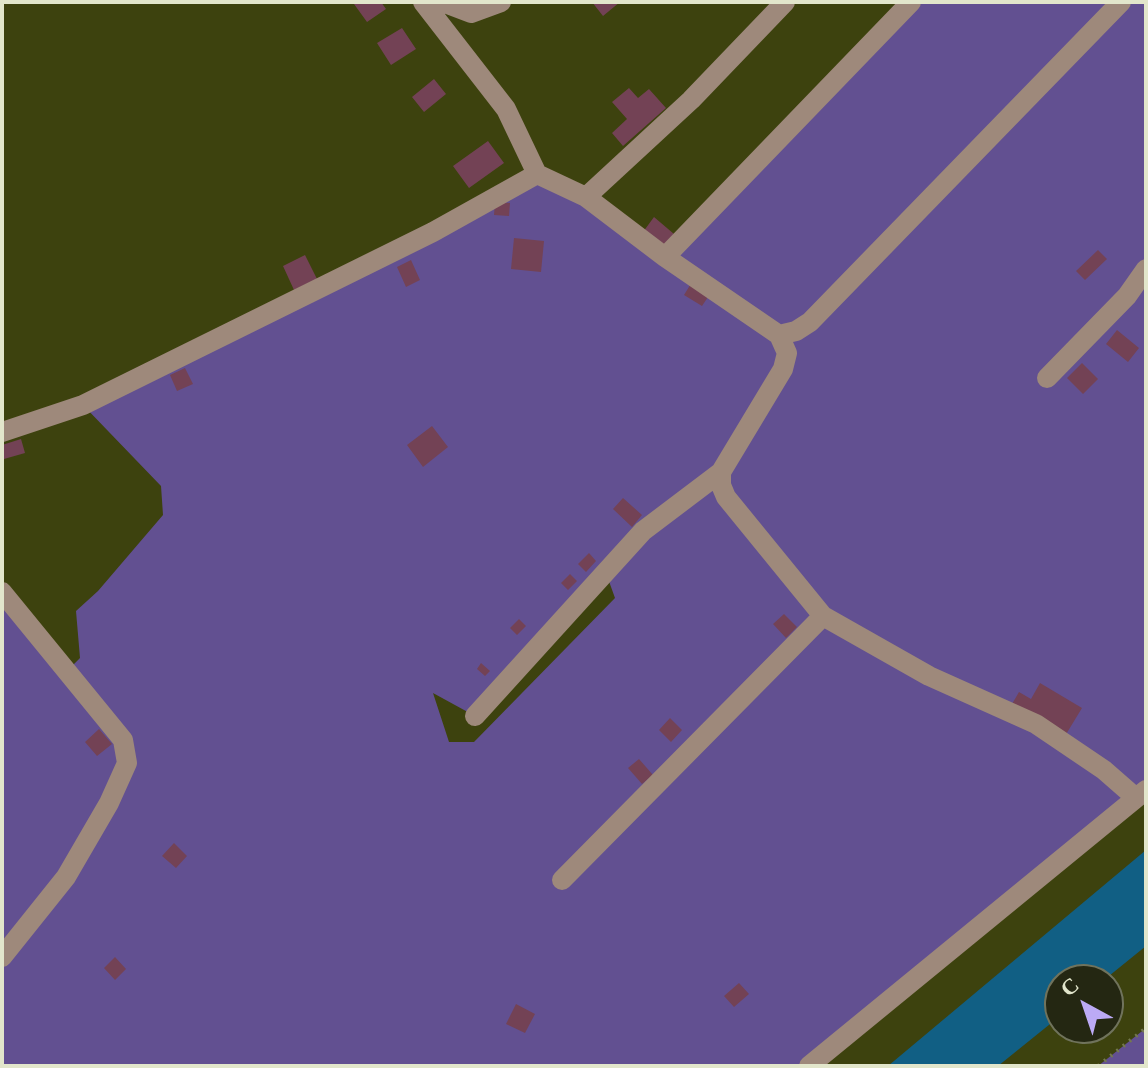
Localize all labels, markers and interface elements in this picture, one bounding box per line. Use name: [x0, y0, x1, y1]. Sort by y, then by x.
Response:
north arrow: [1044, 964, 1124, 1044]
text: С: [1055, 972, 1084, 1001]

